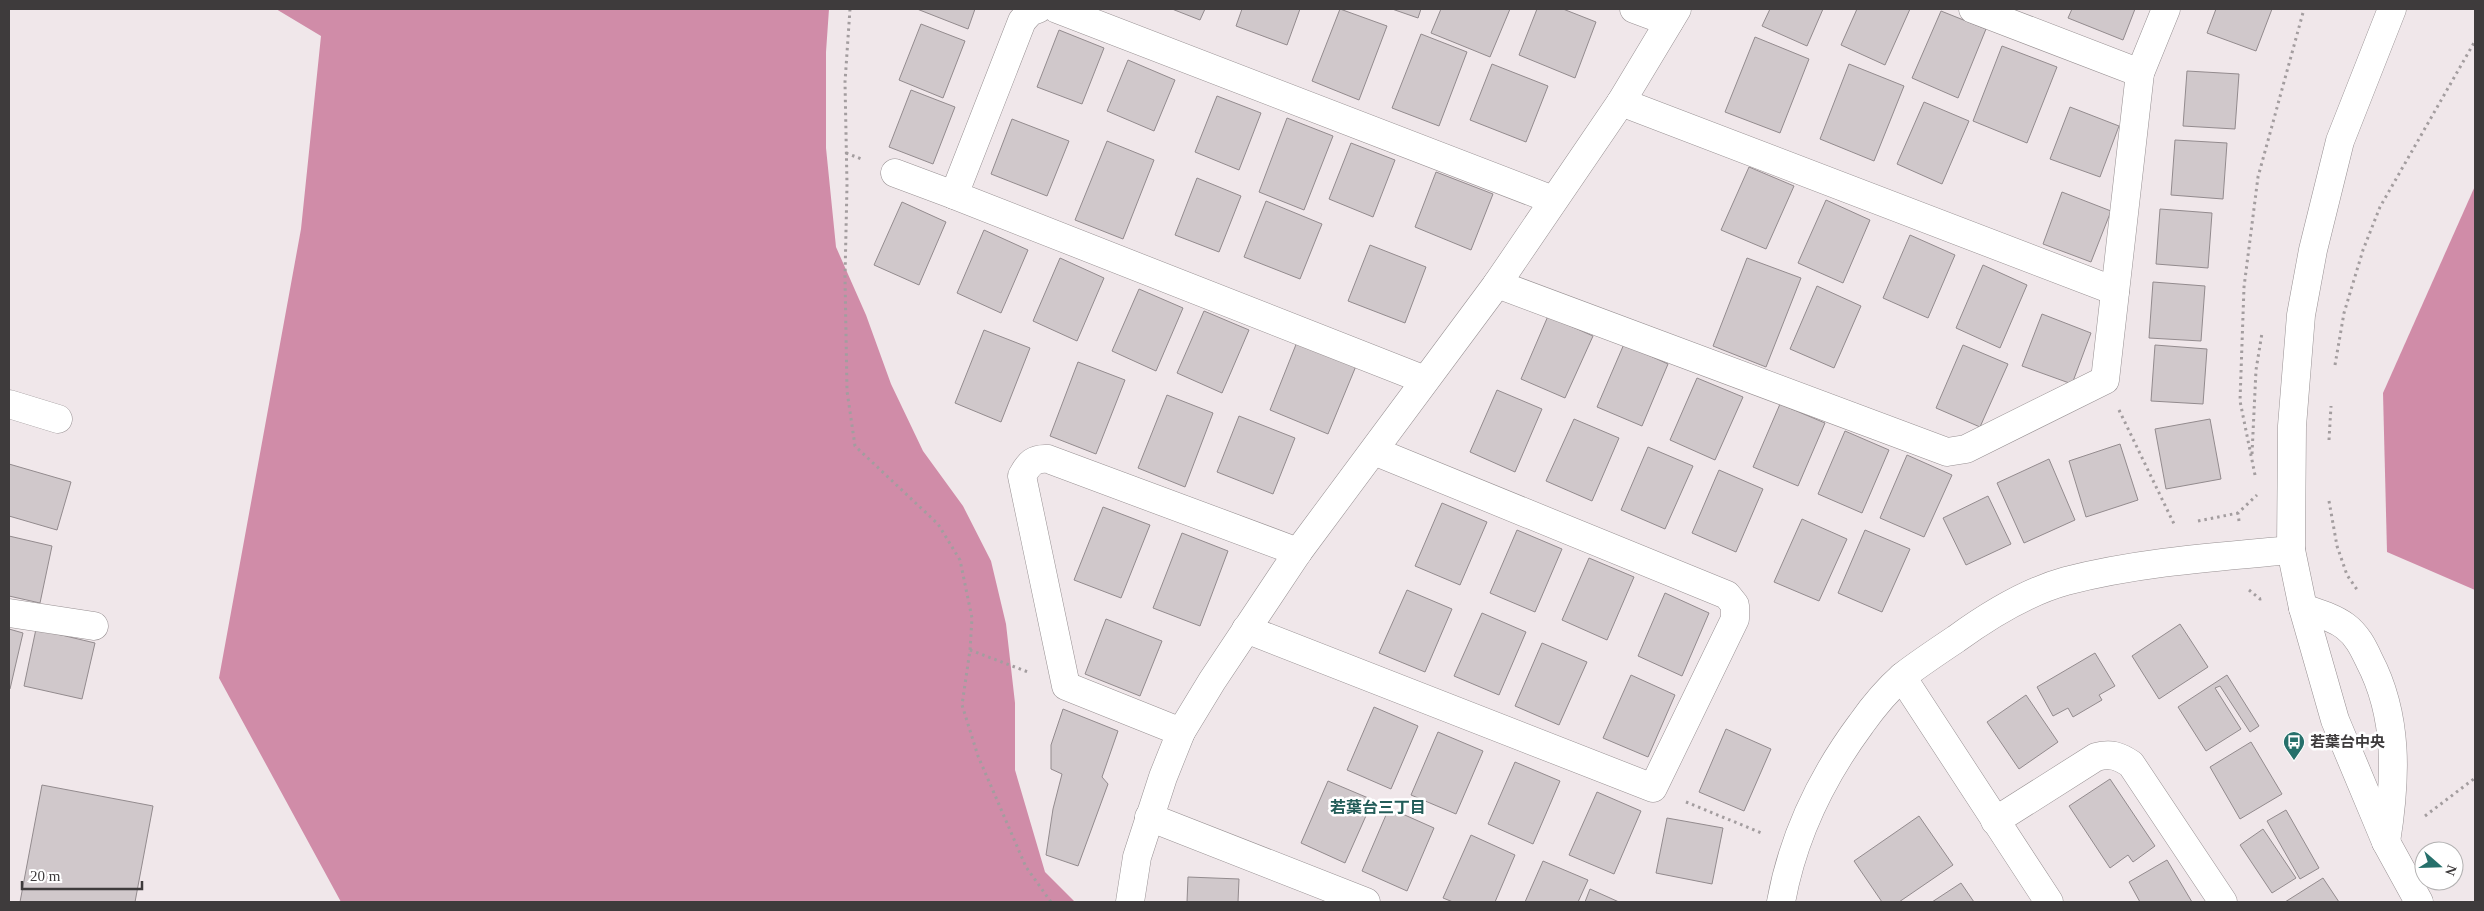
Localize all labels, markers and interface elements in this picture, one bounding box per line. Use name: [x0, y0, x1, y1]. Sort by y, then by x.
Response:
bus stop icon: 若葉台中央: [2282, 730, 2306, 761]
place label: 若葉台中央: [2310, 734, 2385, 750]
district label: 若葉台三丁目: [1330, 799, 1426, 816]
north arrow: [2414, 841, 2464, 891]
scale bar: [22, 858, 142, 890]
text: N: [2442, 863, 2460, 878]
text: 20 m: [30, 868, 61, 884]

